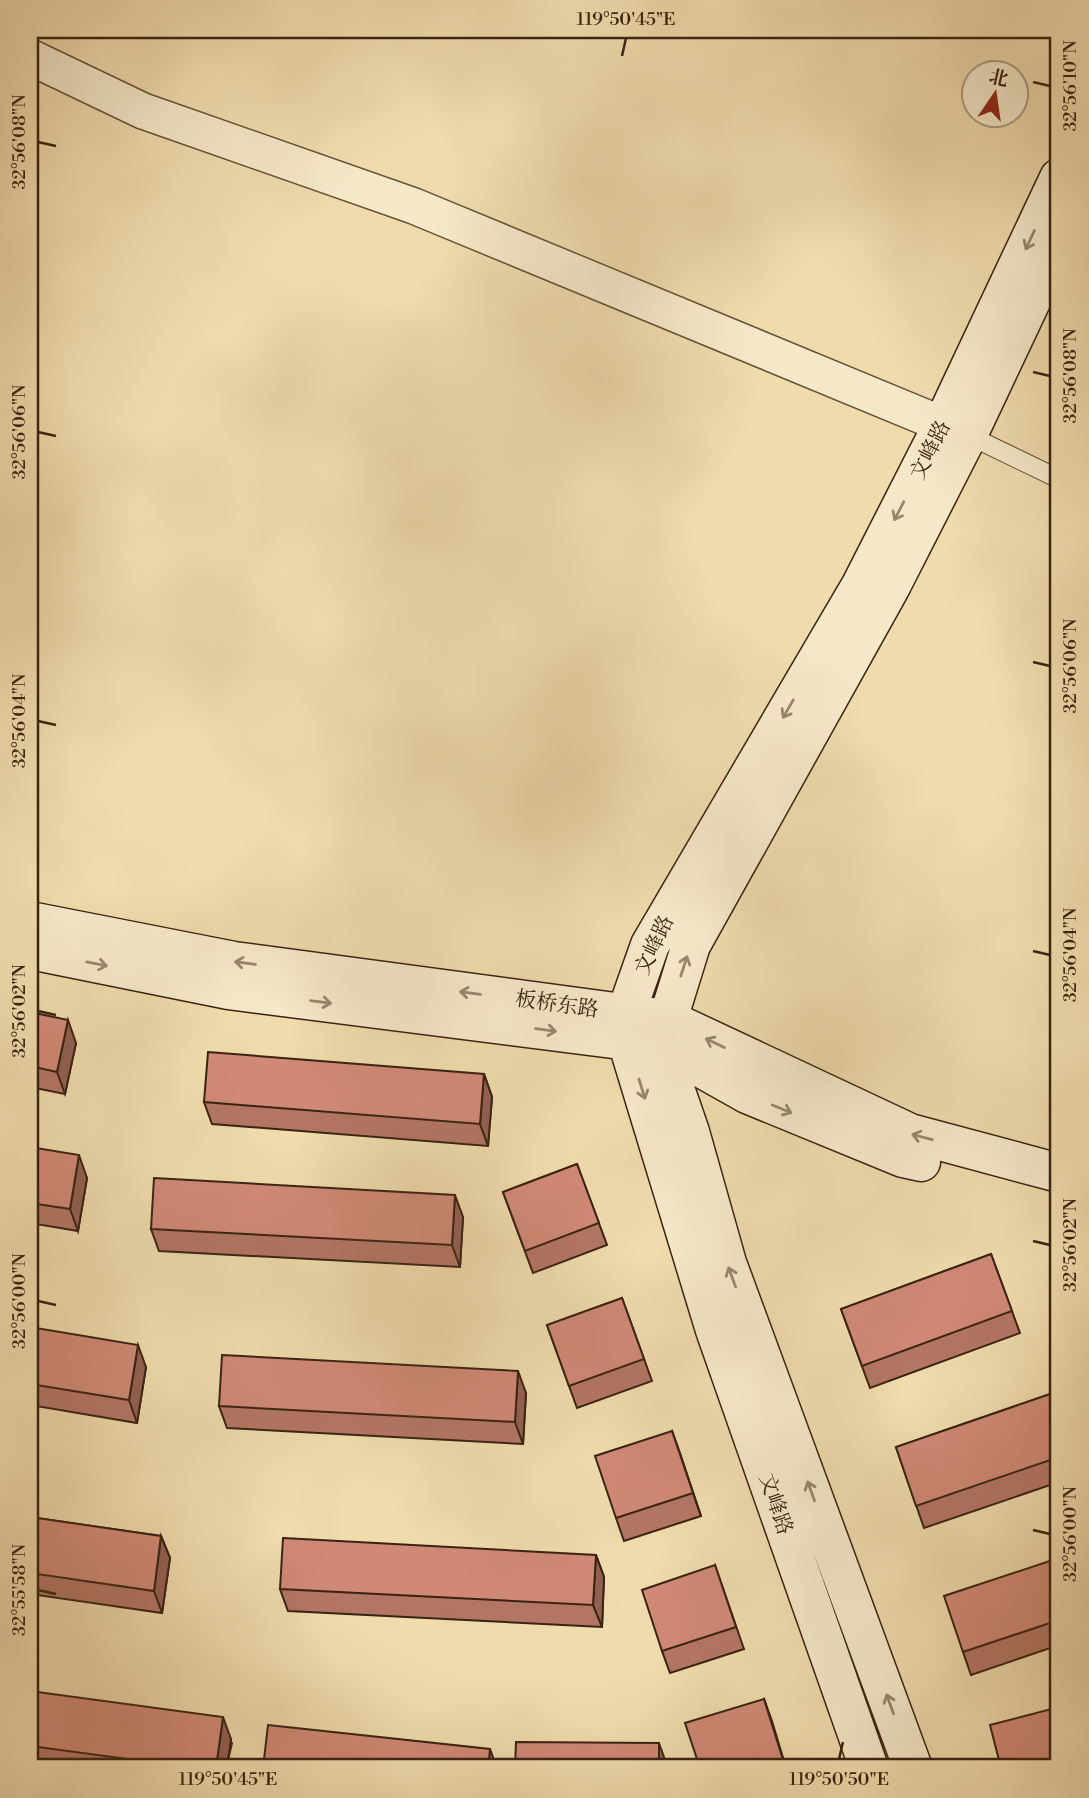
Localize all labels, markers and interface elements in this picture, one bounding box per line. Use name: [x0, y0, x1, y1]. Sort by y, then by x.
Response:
text: 119°50'45"E: [577, 8, 675, 31]
text: 32°56'10"N: [1059, 40, 1082, 132]
north arrow: [960, 60, 1030, 130]
text: 北: [987, 65, 1011, 92]
text: 32°56'08"N: [8, 94, 31, 190]
one-way arrow: [1023, 229, 1036, 250]
text: 32°56'08"N: [1059, 328, 1082, 424]
text: 32°56'06"N: [8, 384, 31, 479]
street label: 文峰路: [905, 416, 957, 484]
one-way arrow: [891, 500, 905, 521]
text: 32°56'06"N: [1059, 618, 1082, 713]
text: 32°56'04"N: [8, 673, 31, 768]
one-way arrow: [781, 699, 795, 719]
text: 32°56'04"N: [1059, 907, 1082, 1002]
street label: 文峰路: [630, 911, 680, 979]
one-way arrow: [678, 955, 691, 977]
one-way arrow: [234, 956, 257, 969]
one-way arrow: [85, 957, 108, 971]
text: 32°56'02"N: [8, 963, 31, 1058]
one-way arrow: [460, 986, 482, 999]
street label: 板桥东路: [513, 986, 600, 1024]
one-way arrow: [309, 995, 332, 1008]
one-way arrow: [535, 1024, 557, 1037]
one-way arrow: [705, 1035, 726, 1049]
one-way arrow: [636, 1078, 649, 1100]
one-way arrow: [770, 1103, 792, 1116]
one-way arrow: [911, 1130, 934, 1143]
text: 32°56'02"N: [1059, 1197, 1082, 1292]
text: 32°56'00"N: [8, 1252, 31, 1349]
one-way arrow: [725, 1267, 738, 1289]
street label: 文峰路: [753, 1470, 798, 1538]
one-way arrow: [804, 1480, 816, 1502]
text: 32°56'00"N: [1059, 1485, 1082, 1582]
text: 32°55'58"N: [8, 1543, 31, 1636]
one-way arrow: [882, 1694, 895, 1716]
text: 119°50'45"E: [179, 1768, 277, 1791]
text: 119°50'50"E: [789, 1768, 889, 1791]

